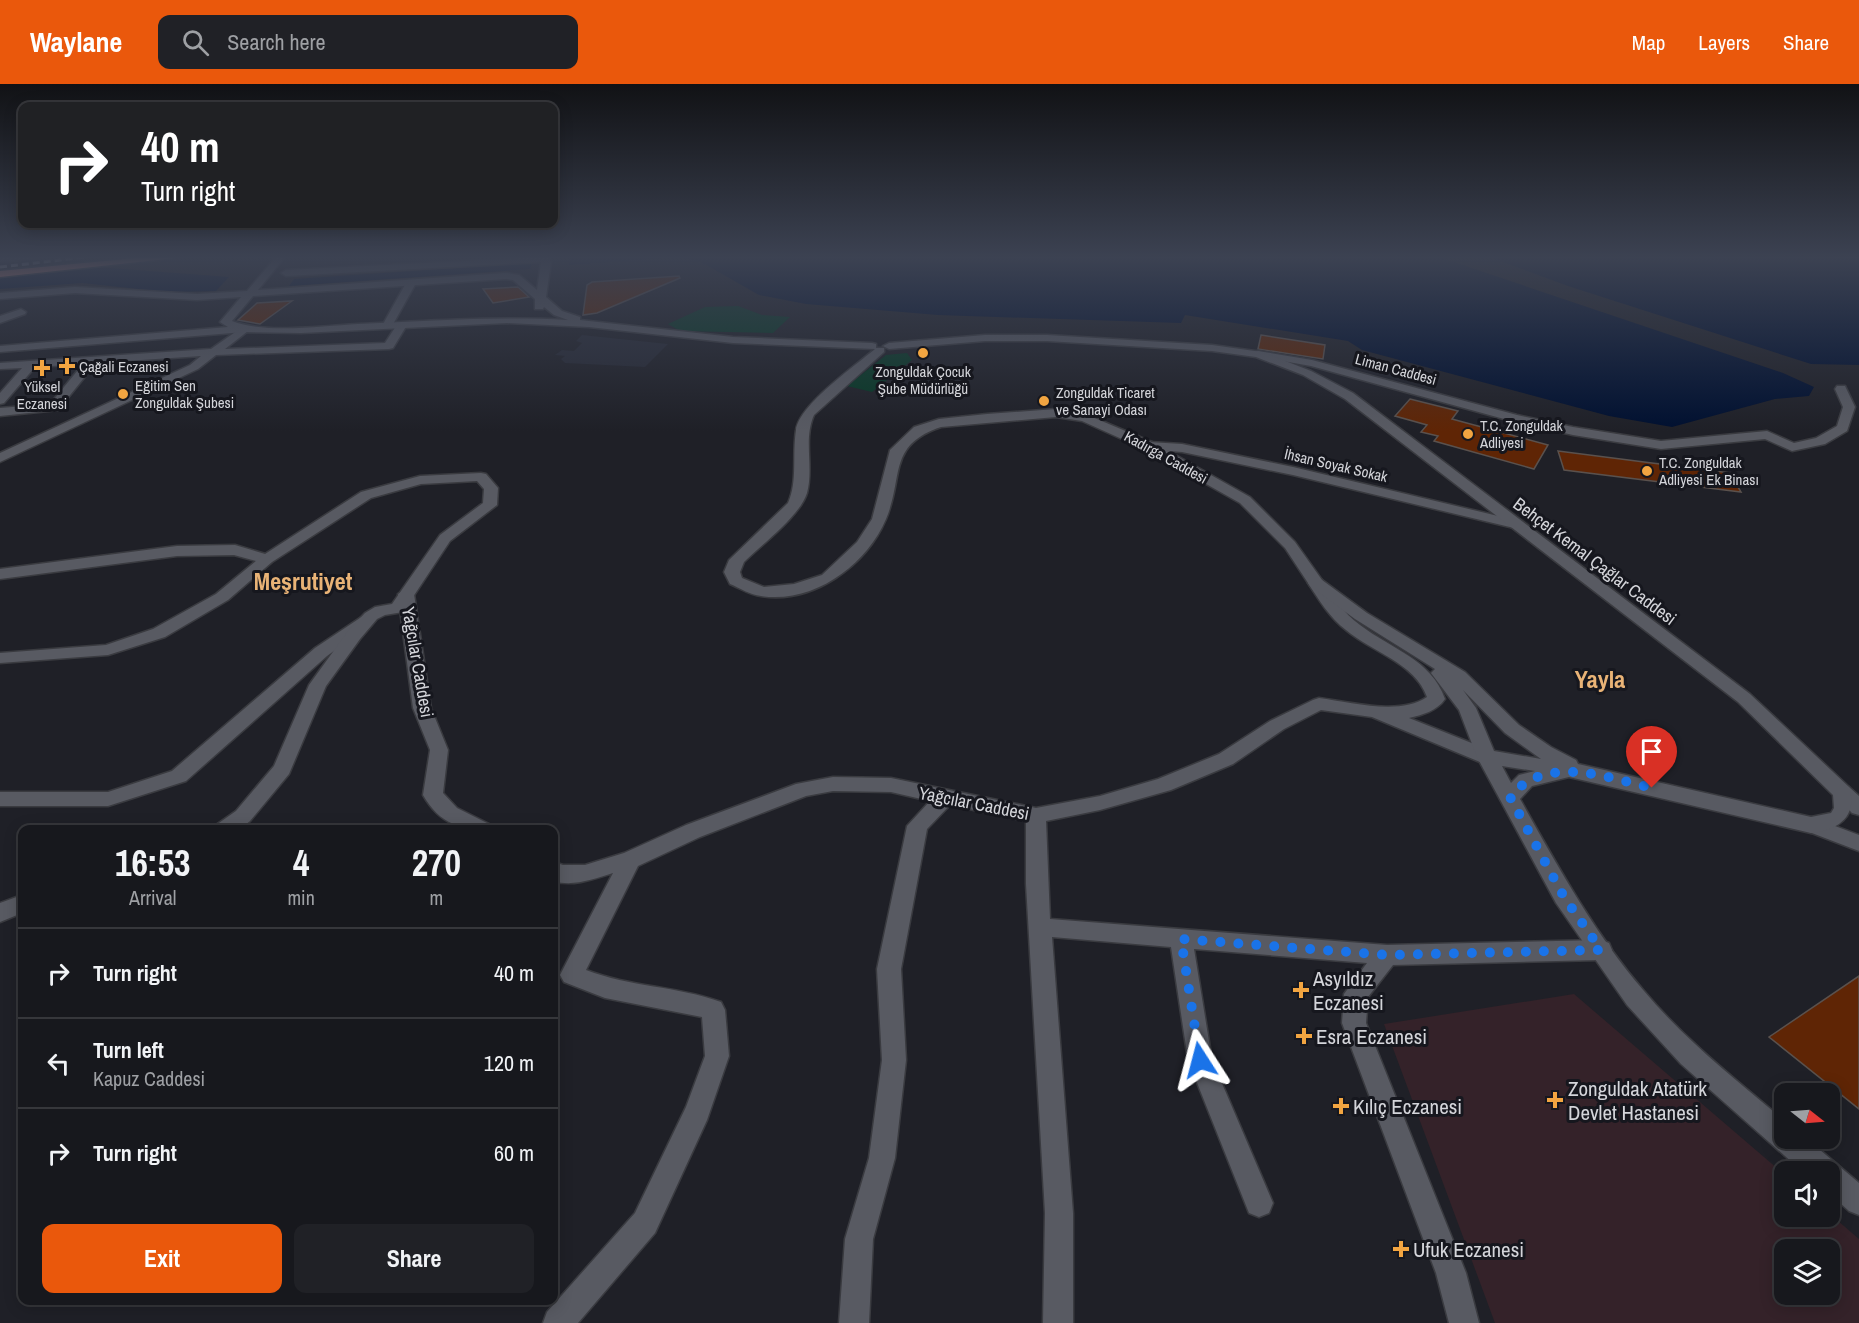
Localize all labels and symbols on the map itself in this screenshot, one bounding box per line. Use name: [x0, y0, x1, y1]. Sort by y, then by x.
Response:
marker: Zonguldak Çocuk Şube Müdürlüğü: [916, 346, 930, 360]
street label: Liman Caddesi: [1353, 348, 1439, 390]
place label: Çağali Eczanesi: [79, 356, 169, 377]
marker: Çağali Eczanesi: [60, 359, 74, 373]
marker: Yüksel Eczanesi: [35, 361, 49, 375]
place label: Zonguldak Çocuk Şube Müdürlüğü: [875, 361, 972, 399]
place label: Eğitim Sen Zonguldak Şubesi: [135, 375, 234, 413]
place label: Yüksel Eczanesi: [17, 376, 67, 414]
place label: Zonguldak Ticaret ve Sanayi Odası: [1056, 382, 1155, 420]
marker: Eğitim Sen Zonguldak Şubesi: [116, 387, 130, 401]
marker: Zonguldak Ticaret ve Sanayi Odası: [1037, 394, 1051, 408]
place label: T.C. Zonguldak Adliyesi: [1479, 415, 1564, 453]
street label: Kadırga Caddesi: [1121, 425, 1211, 489]
marker: T.C. Zonguldak Adliyesi: [1461, 427, 1475, 441]
street label: İhsan Soyak Sokak: [1282, 443, 1390, 487]
place label: T.C. Zonguldak Adliyesi Ek Binası: [1658, 452, 1759, 490]
marker: T.C. Zonguldak Adliyesi Ek Binası: [1640, 464, 1654, 478]
street label: Behçet Kemal Çağlar Caddesi: [1508, 491, 1682, 631]
district label: Meşrutiyet: [254, 565, 353, 597]
street label: Yağcılar Caddesi: [396, 605, 440, 719]
district label: Yayla: [1575, 663, 1625, 695]
pin: [1626, 726, 1677, 788]
street label: Yağcılar Caddesi: [917, 780, 1031, 826]
place label: Asyıldız Eczanesi: [1312, 964, 1384, 1017]
marker: Asyıldız Eczanesi: [1294, 983, 1308, 997]
place label: Esra Eczanesi: [1316, 1022, 1427, 1051]
position arrow: [1168, 1028, 1232, 1092]
marker: Esra Eczanesi: [1297, 1029, 1311, 1043]
place label: Zonguldak Atatürk Devlet Hastanesi: [1568, 1074, 1707, 1127]
north arrow: [1774, 1083, 1840, 1149]
marker: Zonguldak Atatürk Devlet Hastanesi: [1546, 1091, 1564, 1109]
place label: Kılıç Eczanesi: [1353, 1092, 1462, 1121]
marker: Kılıç Eczanesi: [1334, 1099, 1348, 1113]
place label: Ufuk Eczanesi: [1413, 1235, 1524, 1264]
marker: Ufuk Eczanesi: [1394, 1242, 1408, 1256]

